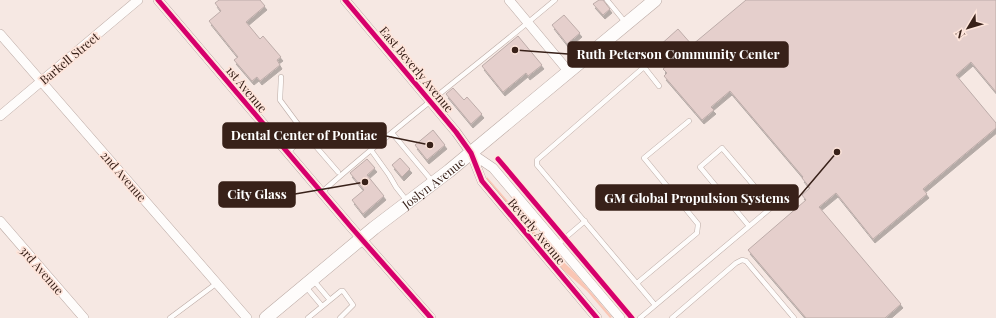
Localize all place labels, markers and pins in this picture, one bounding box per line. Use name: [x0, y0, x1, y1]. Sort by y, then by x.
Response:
callout: Ruth Peterson Community Center: [568, 42, 788, 67]
callout: Dental Center of Pontiac: [223, 123, 386, 148]
callout: City Glass: [219, 182, 295, 207]
callout: GM Global Propulsion Systems: [596, 185, 798, 210]

